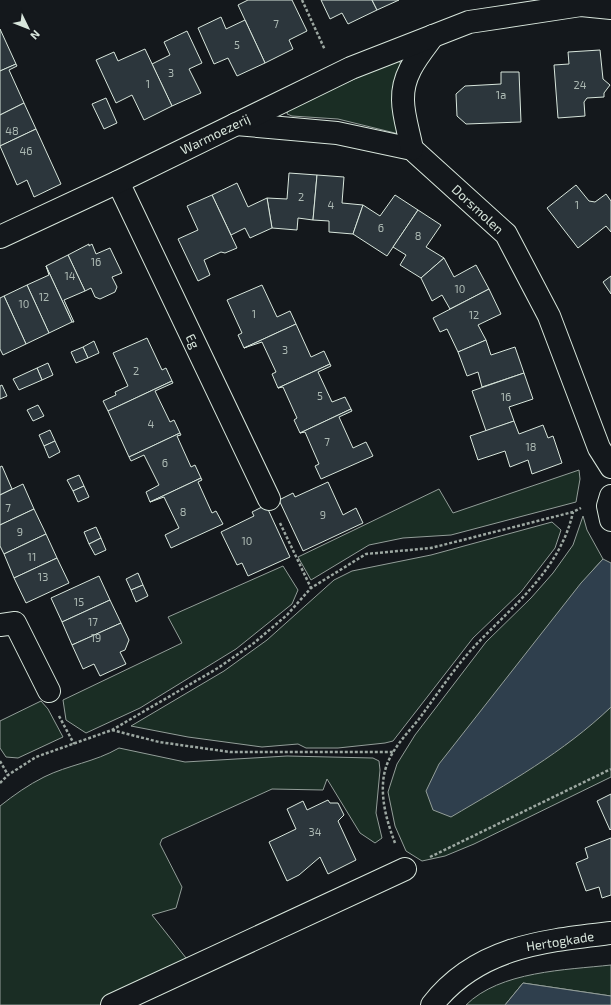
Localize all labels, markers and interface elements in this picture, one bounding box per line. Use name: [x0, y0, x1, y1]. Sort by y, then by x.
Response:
north arrow: [8, 8, 48, 48]
house number: 7: [273, 17, 279, 30]
text: N: [28, 28, 43, 43]
house number: 5: [234, 38, 240, 51]
house number: 3: [168, 66, 174, 79]
house number: 1: [146, 77, 150, 90]
house number: 24: [574, 78, 587, 91]
house number: 1a: [496, 88, 506, 101]
street label: Warmoezerij: [178, 110, 252, 158]
house number: 48: [5, 124, 19, 137]
house number: 46: [19, 144, 33, 157]
street label: Dorsmolen: [449, 181, 507, 237]
house number: 2: [298, 190, 304, 203]
house number: 4: [328, 198, 335, 211]
house number: 1: [575, 198, 579, 211]
house number: 6: [378, 221, 384, 234]
house number: 8: [415, 229, 421, 242]
house number: 16: [91, 255, 101, 268]
house number: 14: [64, 269, 76, 282]
house number: 10: [454, 282, 466, 295]
house number: 12: [39, 290, 49, 303]
house number: 10: [18, 297, 30, 310]
house number: 1: [252, 307, 256, 320]
house number: 12: [469, 308, 479, 321]
street label: Eg: [183, 331, 203, 351]
house number: 3: [282, 343, 288, 356]
house number: 2: [133, 364, 139, 377]
house number: 5: [317, 389, 323, 402]
house number: 16: [501, 390, 511, 403]
house number: 4: [148, 417, 155, 430]
house number: 7: [324, 435, 330, 448]
house number: 18: [525, 440, 537, 453]
house number: 6: [162, 456, 168, 469]
house number: 7: [5, 501, 11, 514]
house number: 8: [180, 505, 186, 518]
house number: 9: [320, 508, 326, 521]
house number: 9: [17, 525, 23, 538]
house number: 10: [241, 534, 253, 547]
house number: 11: [28, 550, 36, 563]
house number: 13: [38, 570, 48, 583]
house number: 15: [74, 595, 84, 608]
house number: 17: [88, 615, 98, 628]
house number: 19: [91, 631, 101, 644]
house number: 34: [309, 825, 322, 838]
street label: Hertogkade: [525, 928, 595, 954]

